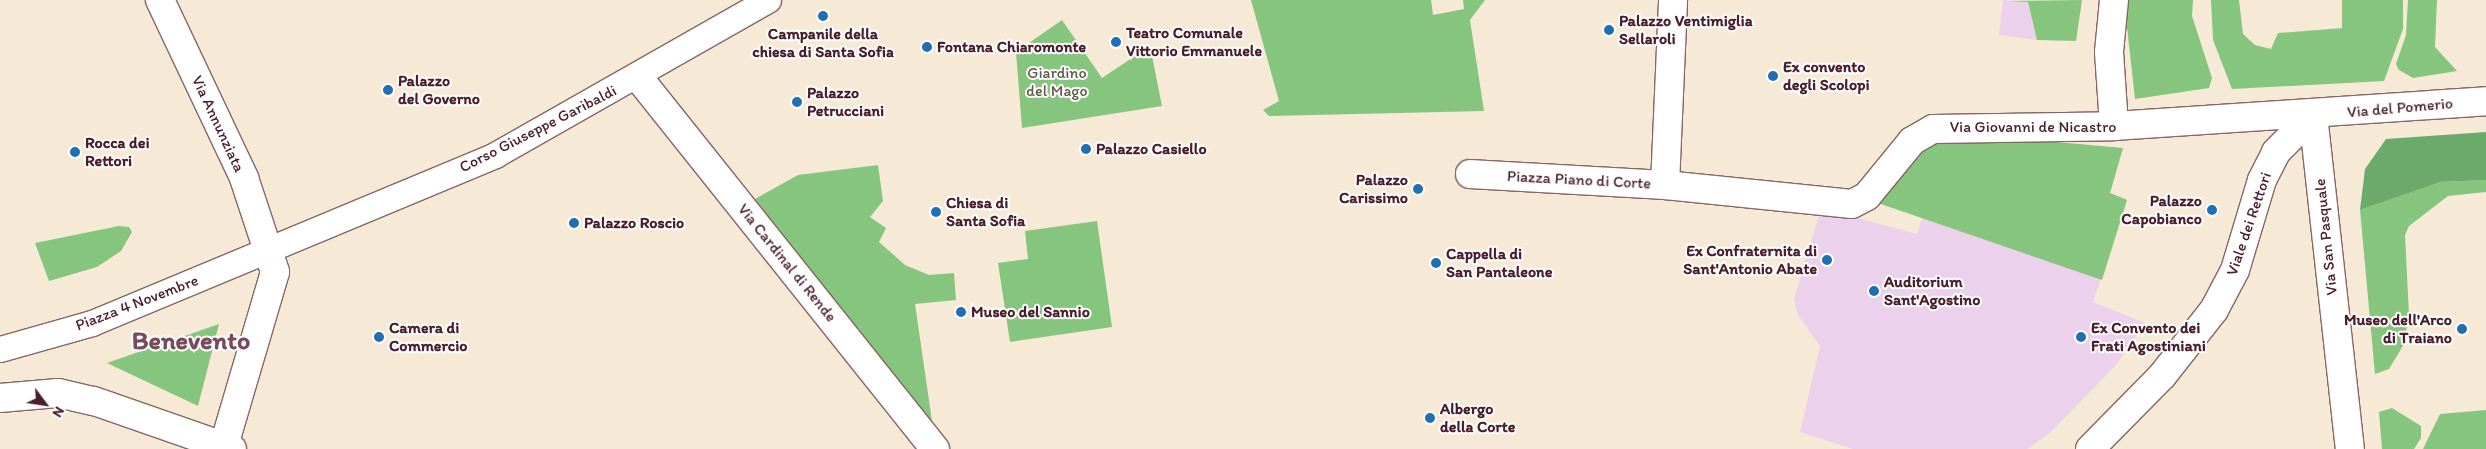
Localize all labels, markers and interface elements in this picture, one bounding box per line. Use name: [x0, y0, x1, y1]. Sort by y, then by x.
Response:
marker: Campanile della chiesa di Santa Sofia: [817, 10, 829, 22]
place label: Palazzo Ventimiglia Sellaroli: [1619, 11, 1753, 49]
place label: Teatro Comunale Vittorio Emmanuele: [1126, 23, 1262, 61]
place label: Campanile della chiesa di Santa Sofia: [752, 24, 894, 62]
marker: Palazzo Ventimiglia Sellaroli: [1603, 24, 1615, 36]
marker: Teatro Comunale Vittorio Emmanuele: [1110, 36, 1122, 48]
place label: Fontana Chiaromonte: [937, 37, 1086, 57]
marker: Fontana Chiaromonte: [921, 41, 933, 53]
place label: Ex convento degli Scolopi: [1783, 57, 1870, 95]
park label: Giardino del Mago: [1026, 63, 1088, 101]
marker: Ex convento degli Scolopi: [1767, 70, 1779, 82]
place label: Palazzo del Governo: [398, 71, 480, 109]
street label: Via Annunziata: [187, 72, 249, 176]
street label: Corso Giuseppe Garibaldi: [456, 81, 620, 177]
place label: Palazzo Petrucciani: [807, 83, 884, 121]
marker: Palazzo del Governo: [382, 84, 394, 96]
street label: Via del Pomerio: [2347, 94, 2453, 122]
marker: Palazzo Petrucciani: [791, 96, 803, 108]
street label: Via Giovanni de Nicastro: [1949, 117, 2117, 137]
place label: Rocca dei Rettori: [85, 133, 149, 171]
place label: Palazzo Casiello: [1096, 139, 1207, 159]
marker: Palazzo Casiello: [1080, 143, 1092, 155]
marker: Rocca dei Rettori: [69, 146, 81, 158]
street label: Piazza Piano di Corte: [1506, 167, 1652, 193]
place label: Palazzo Carissimo: [1339, 170, 1408, 208]
street label: Viale dei Rettori: [2222, 170, 2276, 278]
street label: Via San Pasquale: [2310, 178, 2342, 296]
marker: Palazzo Carissimo: [1412, 183, 1424, 195]
place label: Palazzo Capobianco: [2121, 191, 2202, 229]
place label: Chiesa di Santa Sofia: [946, 193, 1025, 231]
street label: Via Cardinal di Rende: [733, 200, 841, 326]
marker: Palazzo Capobianco: [2206, 204, 2218, 216]
marker: Chiesa di Santa Sofia: [930, 206, 942, 218]
place label: Palazzo Roscio: [584, 213, 684, 233]
marker: Palazzo Roscio: [568, 217, 580, 229]
place label: Ex Confraternita di Sant'Antonio Abate: [1683, 241, 1817, 279]
place label: Cappella di San Pantaleone: [1446, 244, 1553, 282]
marker: Ex Confraternita di Sant'Antonio Abate: [1821, 254, 1833, 266]
marker: Cappella di San Pantaleone: [1430, 257, 1442, 269]
street label: Piazza 4 Novembre: [73, 271, 201, 335]
place label: Auditorium Sant'Agostino: [1884, 272, 1980, 310]
marker: Auditorium Sant'Agostino: [1868, 285, 1880, 297]
place label: Museo del Sannio: [971, 302, 1091, 322]
marker: Museo del Sannio: [955, 306, 967, 318]
place label: Museo dell'Arco di Traiano: [2344, 310, 2452, 348]
place label: Camera di Commercio: [389, 318, 468, 356]
place label: Ex Convento dei Frati Agostiniani: [2091, 318, 2205, 356]
marker: Museo dell'Arco di Traiano: [2456, 323, 2468, 335]
district label: Benevento: [132, 325, 250, 357]
marker: Camera di Commercio: [373, 331, 385, 343]
marker: Ex Convento dei Frati Agostiniani: [2075, 331, 2087, 343]
north arrow: [20, 379, 70, 429]
place label: Albergo della Corte: [1440, 399, 1515, 437]
text: N: [49, 404, 68, 420]
marker: Albergo della Corte: [1424, 412, 1436, 424]

